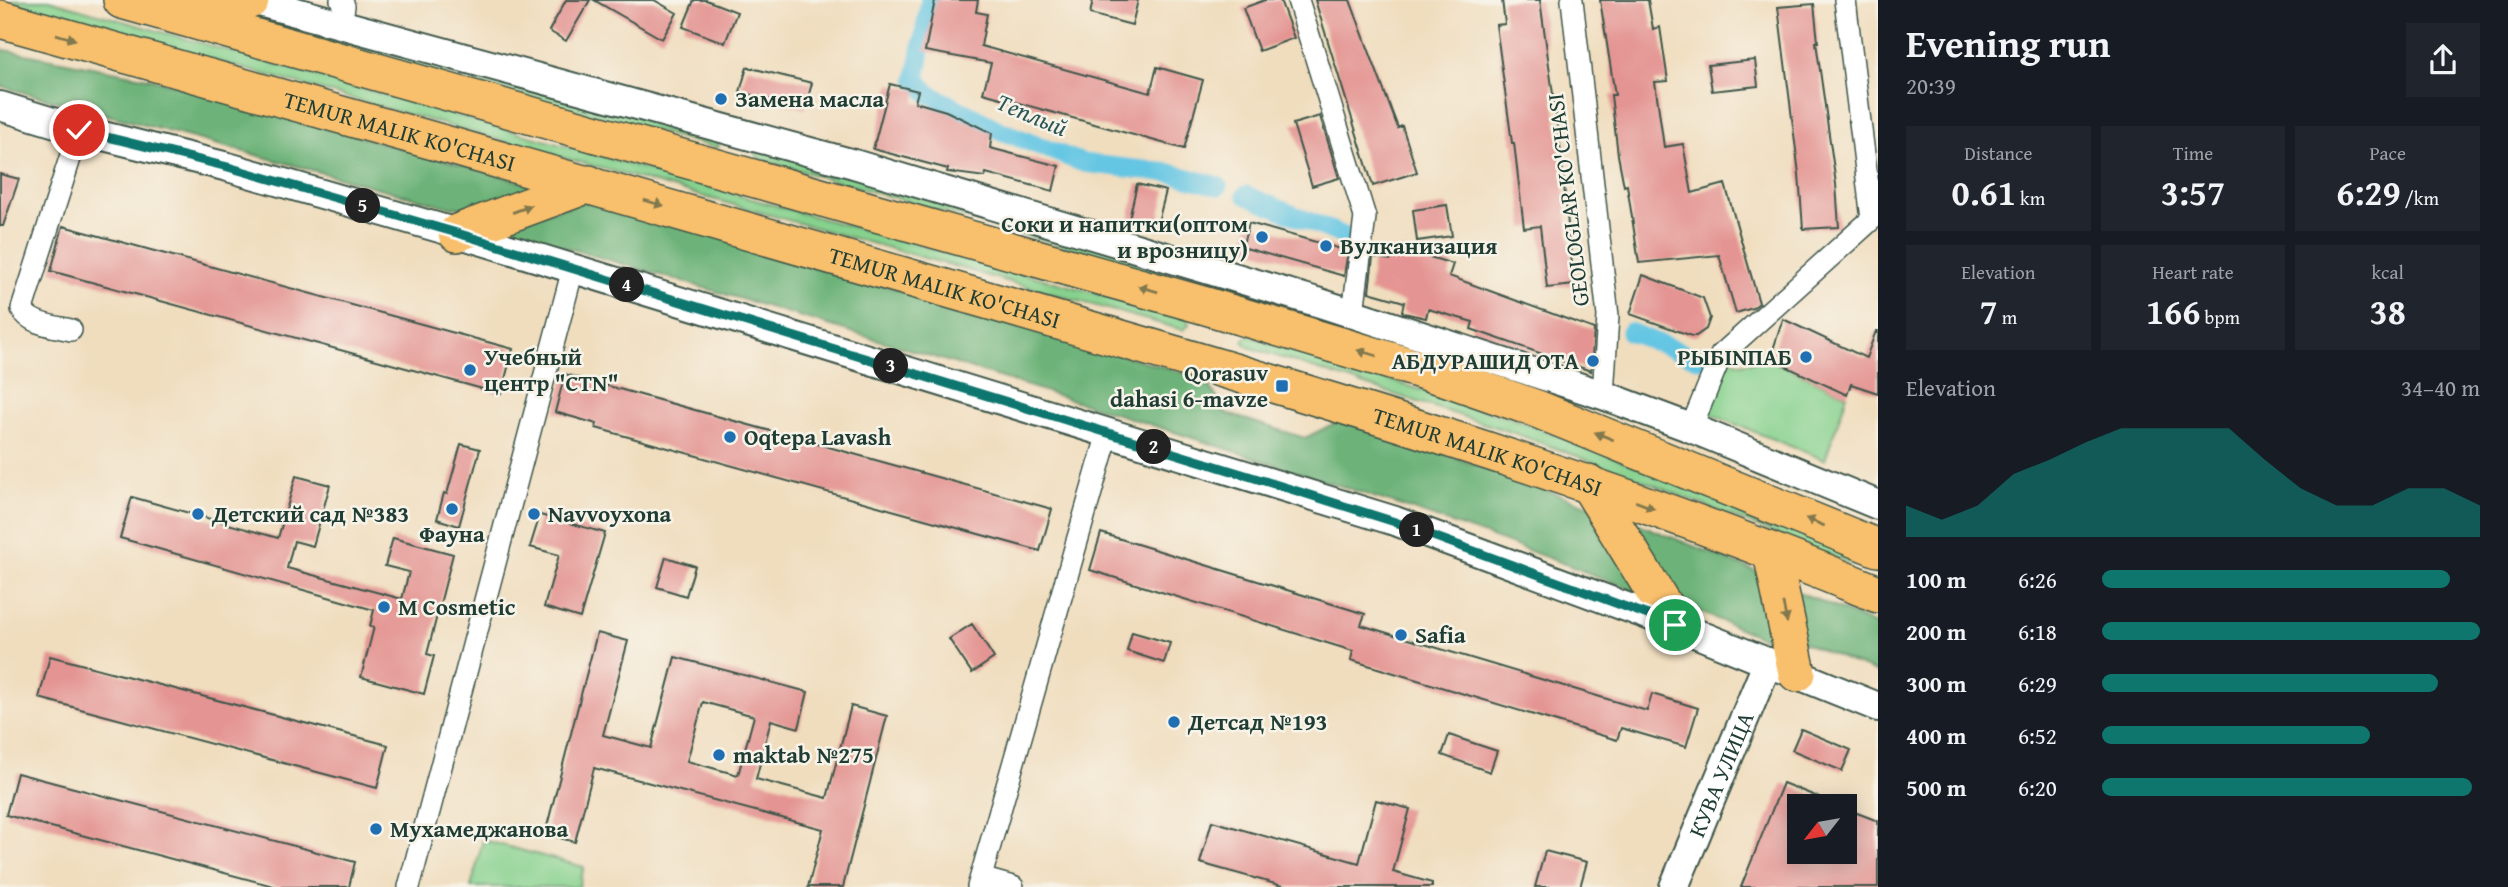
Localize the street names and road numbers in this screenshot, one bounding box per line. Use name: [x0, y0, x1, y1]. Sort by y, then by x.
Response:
street label: TEMUR MALIK KO'CHASI: [280, 82, 519, 179]
street label: GEOLOGLAR KO'CHASI: [1538, 92, 1597, 308]
street label: TEMUR MALIK KO'CHASI: [825, 238, 1064, 336]
street label: TEMUR MALIK KO'CHASI: [1369, 398, 1607, 504]
street label: КУВА УЛИЦА: [1680, 706, 1761, 842]

